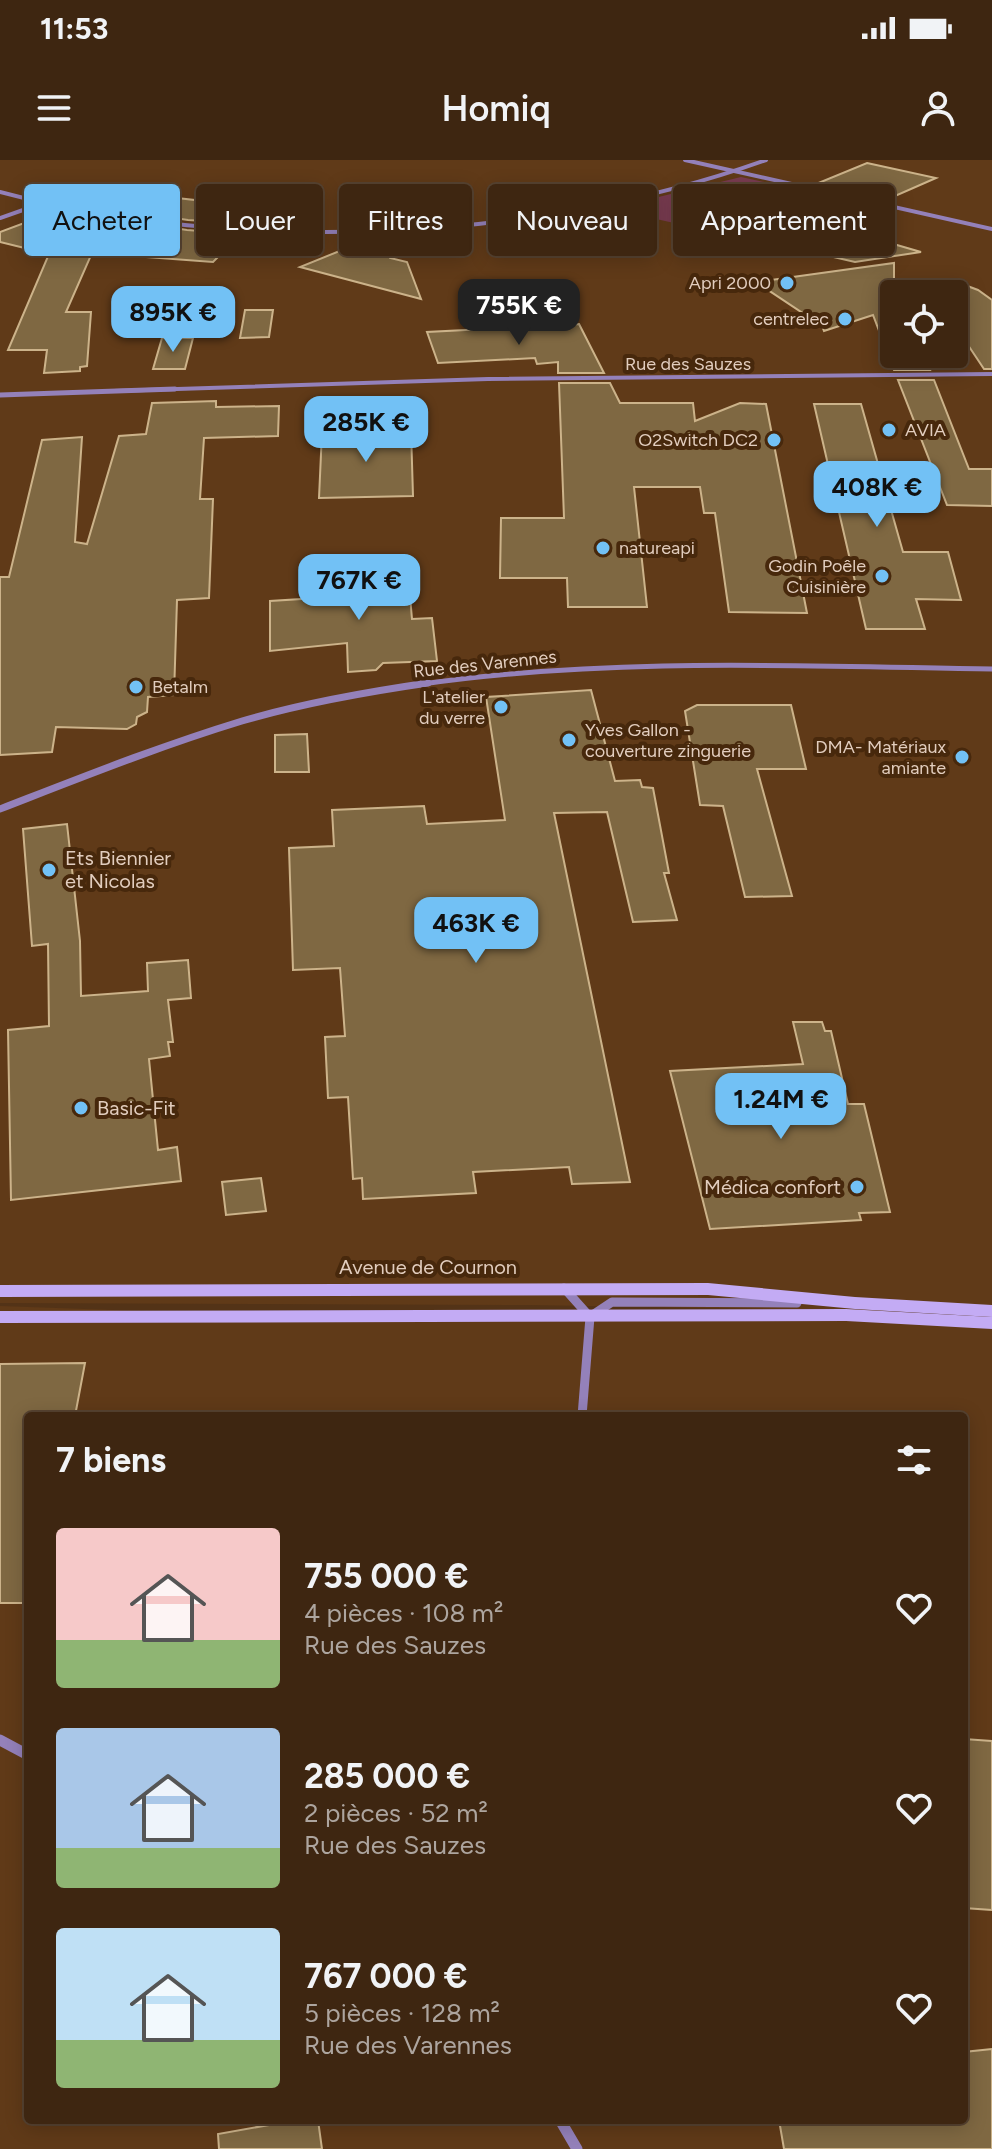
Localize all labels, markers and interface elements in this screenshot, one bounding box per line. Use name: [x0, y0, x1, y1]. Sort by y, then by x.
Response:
text: 11:53: [40, 10, 108, 47]
icon: menu: [32, 86, 76, 130]
icon: person: [916, 86, 960, 130]
text: Homiq: [441, 87, 551, 130]
chip: Acheter: [24, 184, 180, 256]
chip: Louer: [196, 184, 323, 256]
chip: Filtres: [339, 184, 472, 256]
chip: Nouveau: [488, 184, 657, 256]
chip: Appartement: [673, 184, 895, 256]
place label: Apri 2000: [689, 272, 771, 294]
marker: Apri 2000: [778, 274, 796, 292]
pin: 755K €: [454, 279, 584, 347]
map controls: [880, 280, 968, 368]
button: locate: [880, 280, 968, 368]
pin: 895K €: [108, 286, 238, 354]
text: 755K €: [476, 289, 562, 321]
text: 895K €: [129, 296, 217, 328]
place label: centrelec: [753, 308, 829, 330]
marker: centrelec: [836, 310, 854, 328]
street label: Rue des Sauzes: [625, 353, 751, 375]
pin: 285K €: [301, 396, 431, 464]
text: 285K €: [322, 406, 410, 438]
place label: AVIA: [905, 419, 946, 441]
marker: AVIA: [880, 421, 898, 439]
place label: O2Switch DC2: [638, 429, 758, 451]
marker: O2Switch DC2: [765, 431, 783, 449]
pin: 408K €: [812, 461, 942, 529]
text: 408K €: [832, 471, 922, 503]
place label: natureapi: [619, 537, 695, 559]
marker: natureapi: [594, 539, 612, 557]
pin: 767K €: [294, 554, 424, 622]
place label: Godin Poêle Cuisinière: [768, 555, 866, 598]
text: 767K €: [316, 564, 402, 596]
marker: Godin Poêle Cuisinière: [873, 567, 891, 585]
street label: Rue des Varennes: [412, 646, 558, 682]
place label: Betalm: [152, 676, 208, 698]
marker: Betalm: [127, 678, 145, 696]
place label: L'atelier du verre: [419, 686, 485, 729]
marker: L'atelier du verre: [492, 698, 510, 716]
place label: Yves Gallon - couverture zinguerie: [585, 719, 751, 762]
marker: Yves Gallon - couverture zinguerie: [560, 731, 578, 749]
place label: DMA- Matériaux amiante: [815, 736, 946, 779]
marker: DMA- Matériaux amiante: [953, 748, 971, 766]
place label: Ets Biennier et Nicolas: [65, 846, 171, 893]
marker: Ets Biennier et Nicolas: [40, 861, 58, 879]
pin: 463K €: [411, 897, 541, 965]
text: 463K €: [432, 907, 520, 939]
pin: 1.24M €: [707, 1073, 855, 1141]
text: 1.24M €: [733, 1083, 829, 1115]
place label: Basic-Fit: [97, 1096, 176, 1120]
marker: Basic-Fit: [72, 1099, 90, 1117]
place label: Médica confort: [704, 1175, 841, 1199]
marker: Médica confort: [848, 1178, 866, 1196]
street label: Avenue de Cournon: [339, 1255, 517, 1279]
icon: filters: [892, 1438, 936, 1482]
text: 7 biens: [56, 1440, 166, 1481]
text: 755 000 €: [304, 1556, 468, 1597]
icon: home: [120, 1560, 216, 1656]
icon: heart: [892, 1586, 936, 1630]
text: 4 pièces · 108 m²: [304, 1597, 503, 1629]
text: Rue des Sauzes: [304, 1629, 486, 1661]
text: 285 000 €: [304, 1756, 470, 1797]
icon: home: [120, 1760, 216, 1856]
icon: heart: [892, 1786, 936, 1830]
text: 2 pièces · 52 m²: [304, 1797, 488, 1829]
text: Rue des Sauzes: [304, 1829, 486, 1861]
text: 767 000 €: [304, 1956, 467, 1997]
icon: home: [120, 1960, 216, 2056]
icon: heart: [892, 1986, 936, 2030]
text: 5 pièces · 128 m²: [304, 1997, 500, 2029]
text: Rue des Varennes: [304, 2029, 512, 2061]

